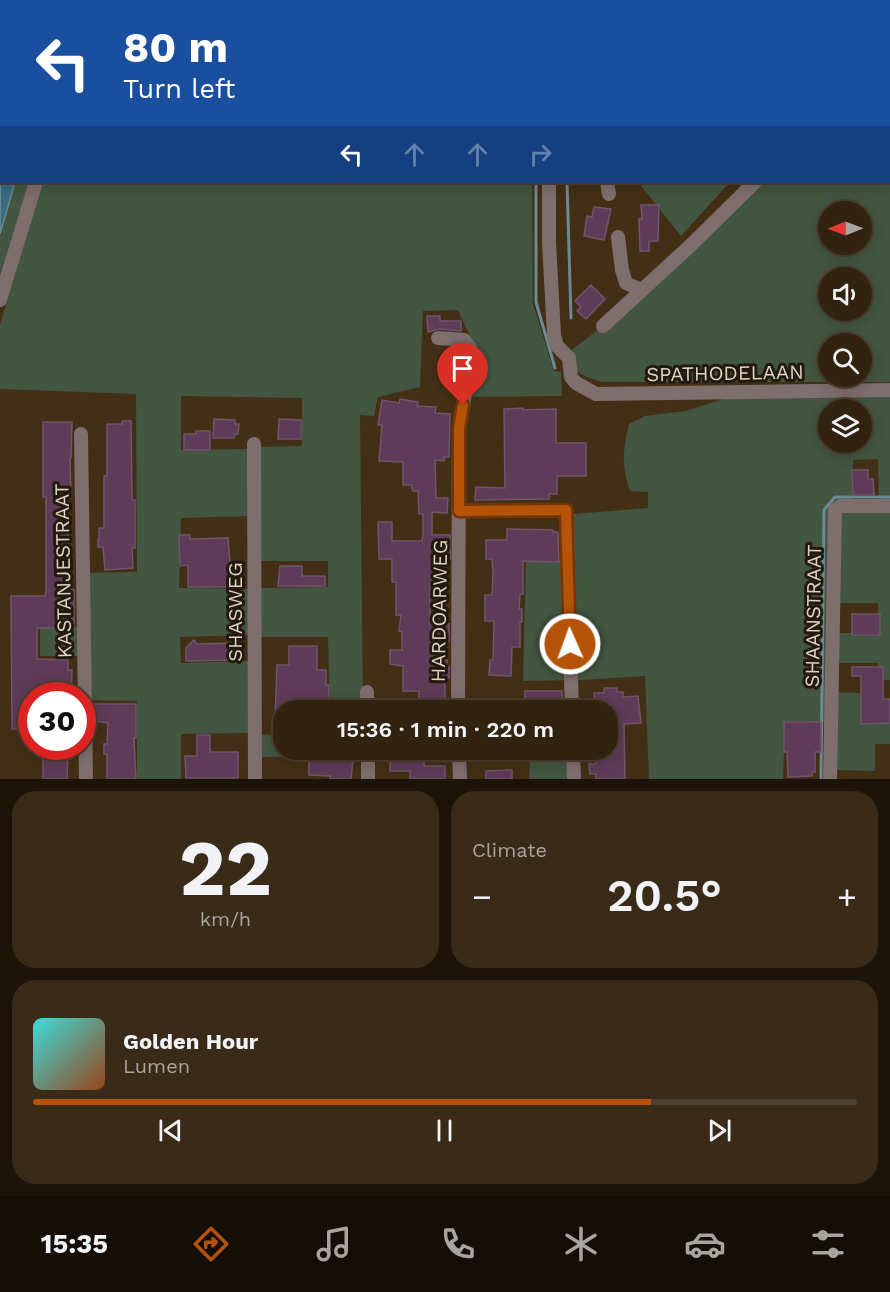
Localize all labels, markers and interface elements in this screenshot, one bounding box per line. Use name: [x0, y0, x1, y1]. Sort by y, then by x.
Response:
text: 80 m: [123, 23, 228, 72]
icon: left: [24, 24, 102, 102]
text: Turn left: [123, 73, 235, 105]
icon: left: [335, 138, 368, 171]
icon: ahead: [398, 138, 431, 171]
icon: ahead: [461, 138, 494, 171]
icon: right: [524, 138, 557, 171]
north arrow: [818, 201, 872, 255]
map controls: [818, 201, 872, 453]
button: sound: [818, 267, 872, 321]
button: search: [818, 333, 872, 387]
pin: [437, 343, 488, 405]
icon: arrive: [446, 352, 479, 385]
street label: SPATHODELAAN: [646, 360, 804, 386]
button: layers: [818, 399, 872, 453]
street label: KASTANJESTRAAT: [49, 483, 77, 659]
street label: HARDOARWEG: [426, 539, 452, 683]
street label: SHAANSTRAAT: [800, 544, 826, 688]
street label: SHASWEG: [223, 562, 247, 662]
position arrow: [538, 612, 602, 676]
speed limit sign: 30: [18, 682, 96, 760]
text: 15:36 · 1 min · 220 m: [337, 717, 554, 742]
text: 22: [179, 822, 272, 914]
text: Climate: [472, 838, 547, 862]
text: 20.5°: [607, 869, 722, 922]
text: −: [472, 877, 492, 916]
text: +: [837, 877, 857, 916]
text: km/h: [200, 907, 251, 931]
text: Golden Hour: [123, 1029, 258, 1054]
text: Lumen: [123, 1054, 190, 1078]
icon: previous: [154, 1114, 187, 1147]
icon: pause: [428, 1114, 461, 1147]
icon: next: [703, 1114, 736, 1147]
icon: directions: [190, 1223, 232, 1265]
icon: music: [313, 1223, 355, 1265]
icon: phone: [437, 1223, 479, 1265]
icon: climate: [560, 1223, 602, 1265]
icon: car: [684, 1223, 726, 1265]
icon: filters: [807, 1223, 849, 1265]
text: 15:35: [41, 1228, 108, 1260]

